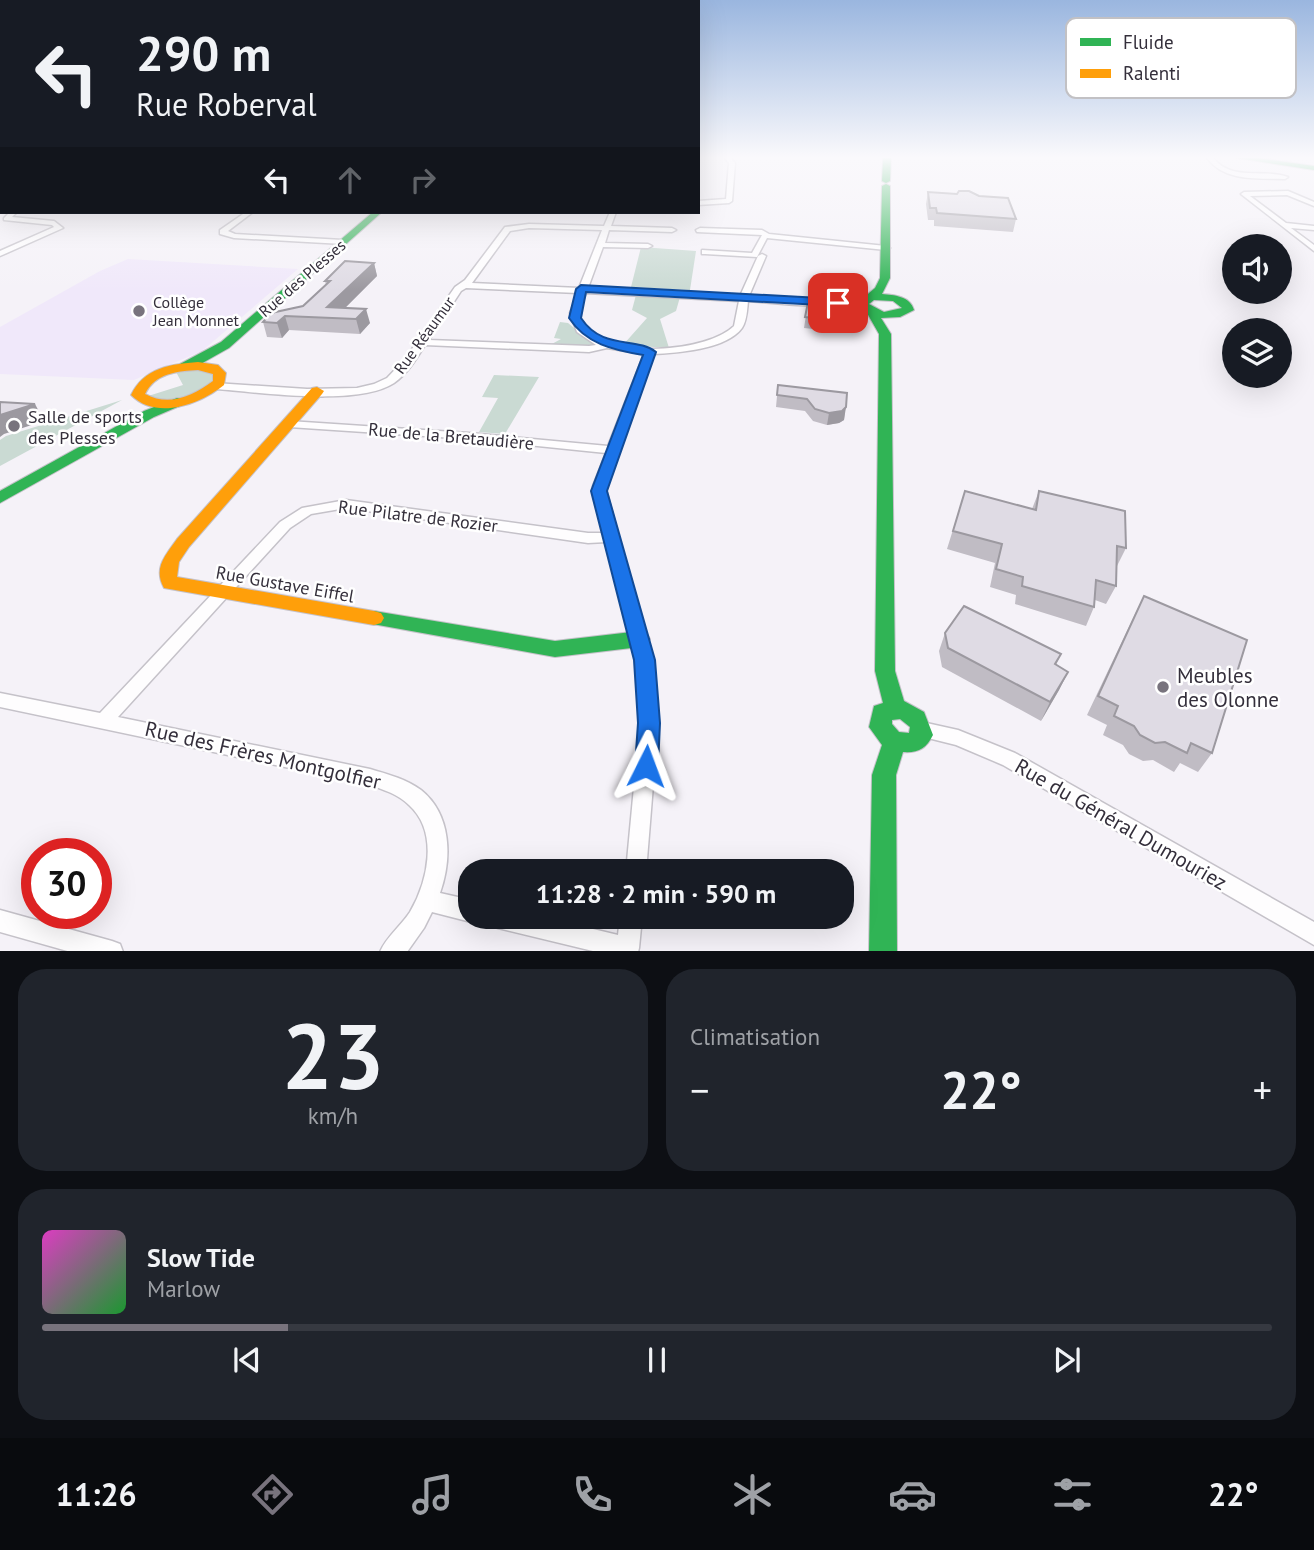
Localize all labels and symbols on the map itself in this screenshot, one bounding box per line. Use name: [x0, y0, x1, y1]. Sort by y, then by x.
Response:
legend: [1066, 18, 1296, 98]
text: Fluide: [1123, 30, 1174, 54]
text: Ralenti: [1123, 61, 1181, 85]
street label: Rue des Plesses: [255, 235, 350, 321]
pin: [808, 273, 868, 333]
place label: Collège Jean Monnet: [152, 292, 240, 330]
street label: Rue Réaumur: [389, 292, 459, 378]
marker: Collège Jean Monnet: [131, 303, 147, 319]
place label: Salle de sports des Plesses: [28, 405, 142, 449]
street label: Rue de la Bretaudière: [367, 417, 535, 455]
marker: Salle de sports des Plesses: [6, 418, 22, 434]
street label: Rue Pilatre de Rozier: [337, 495, 499, 537]
street label: Rue Gustave Eiffel: [214, 561, 357, 608]
place label: Meubles des Olonne: [1177, 662, 1279, 713]
marker: Meubles des Olonne: [1155, 679, 1171, 695]
street label: Rue des Frères Montgolfier: [142, 715, 384, 795]
position arrow: [609, 729, 683, 803]
street label: Rue du Général Dumouriez: [1010, 752, 1232, 896]
speed limit sign: 30: [21, 838, 112, 929]

